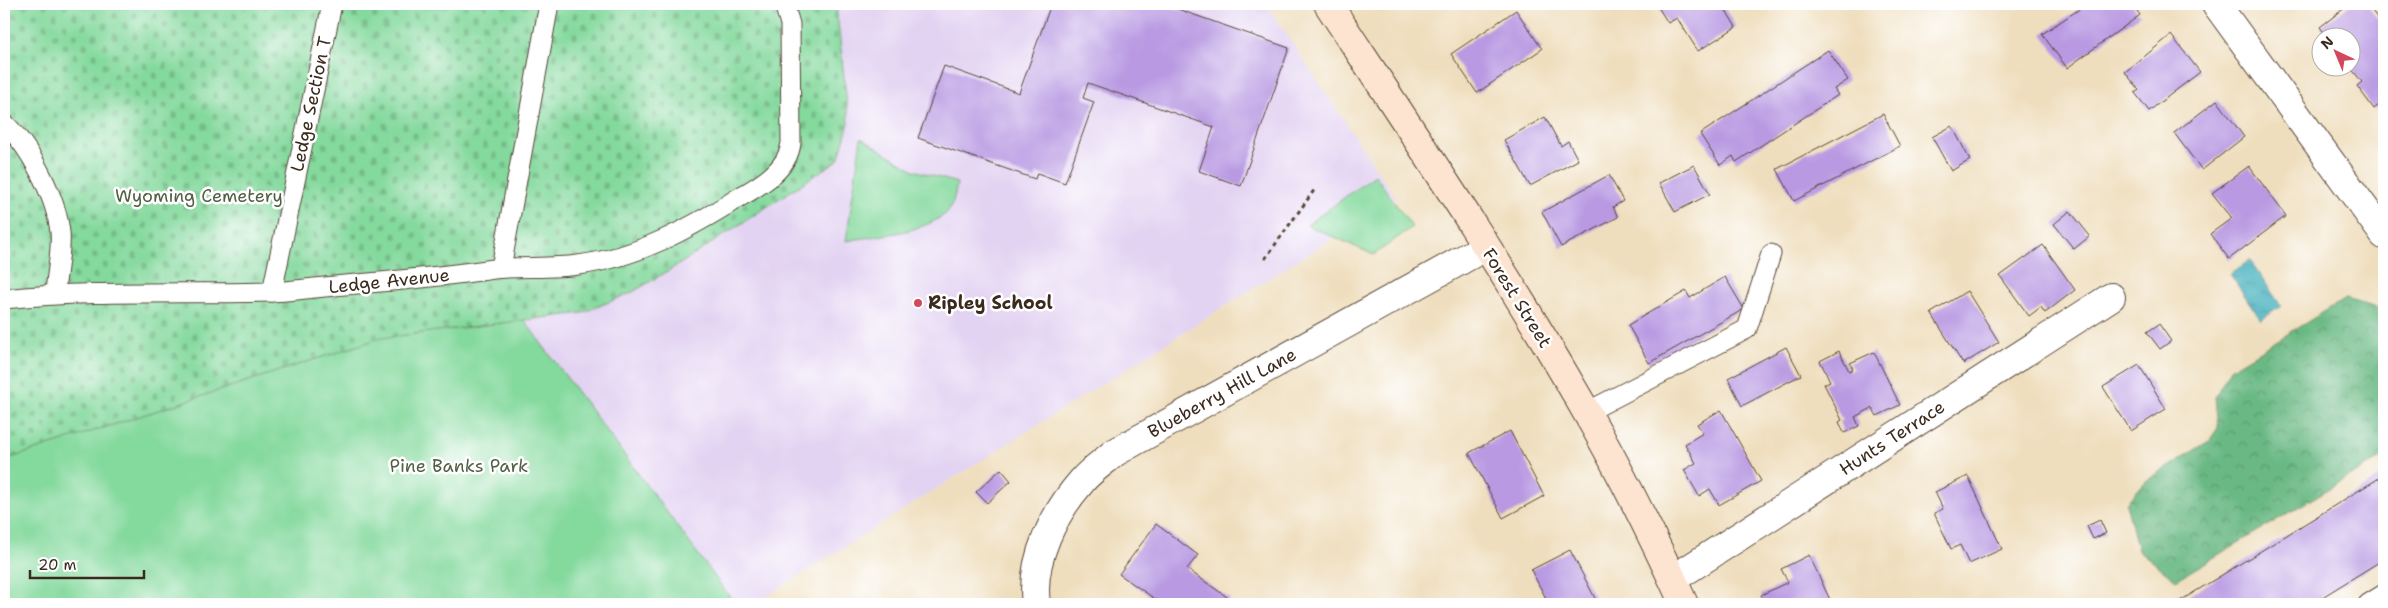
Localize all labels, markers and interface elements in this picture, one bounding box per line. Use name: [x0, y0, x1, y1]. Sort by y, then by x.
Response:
north arrow: [2310, 28, 2360, 78]
text: N: [2317, 32, 2337, 53]
street label: Ledge Section T: [285, 34, 337, 174]
park label: Wyoming Cemetery: [115, 184, 283, 208]
street label: Forest Street: [1477, 244, 1557, 352]
street label: Ledge Avenue: [327, 263, 451, 299]
place label: Ripley School: [928, 291, 1053, 315]
marker: Ripley School: [912, 297, 924, 309]
street label: Blueberry Hill Lane: [1144, 342, 1300, 444]
street label: Hunts Terrace: [1835, 395, 1949, 481]
park label: Pine Banks Park: [390, 454, 528, 478]
scale bar: [30, 548, 144, 580]
text: 20 m: [38, 555, 77, 575]

